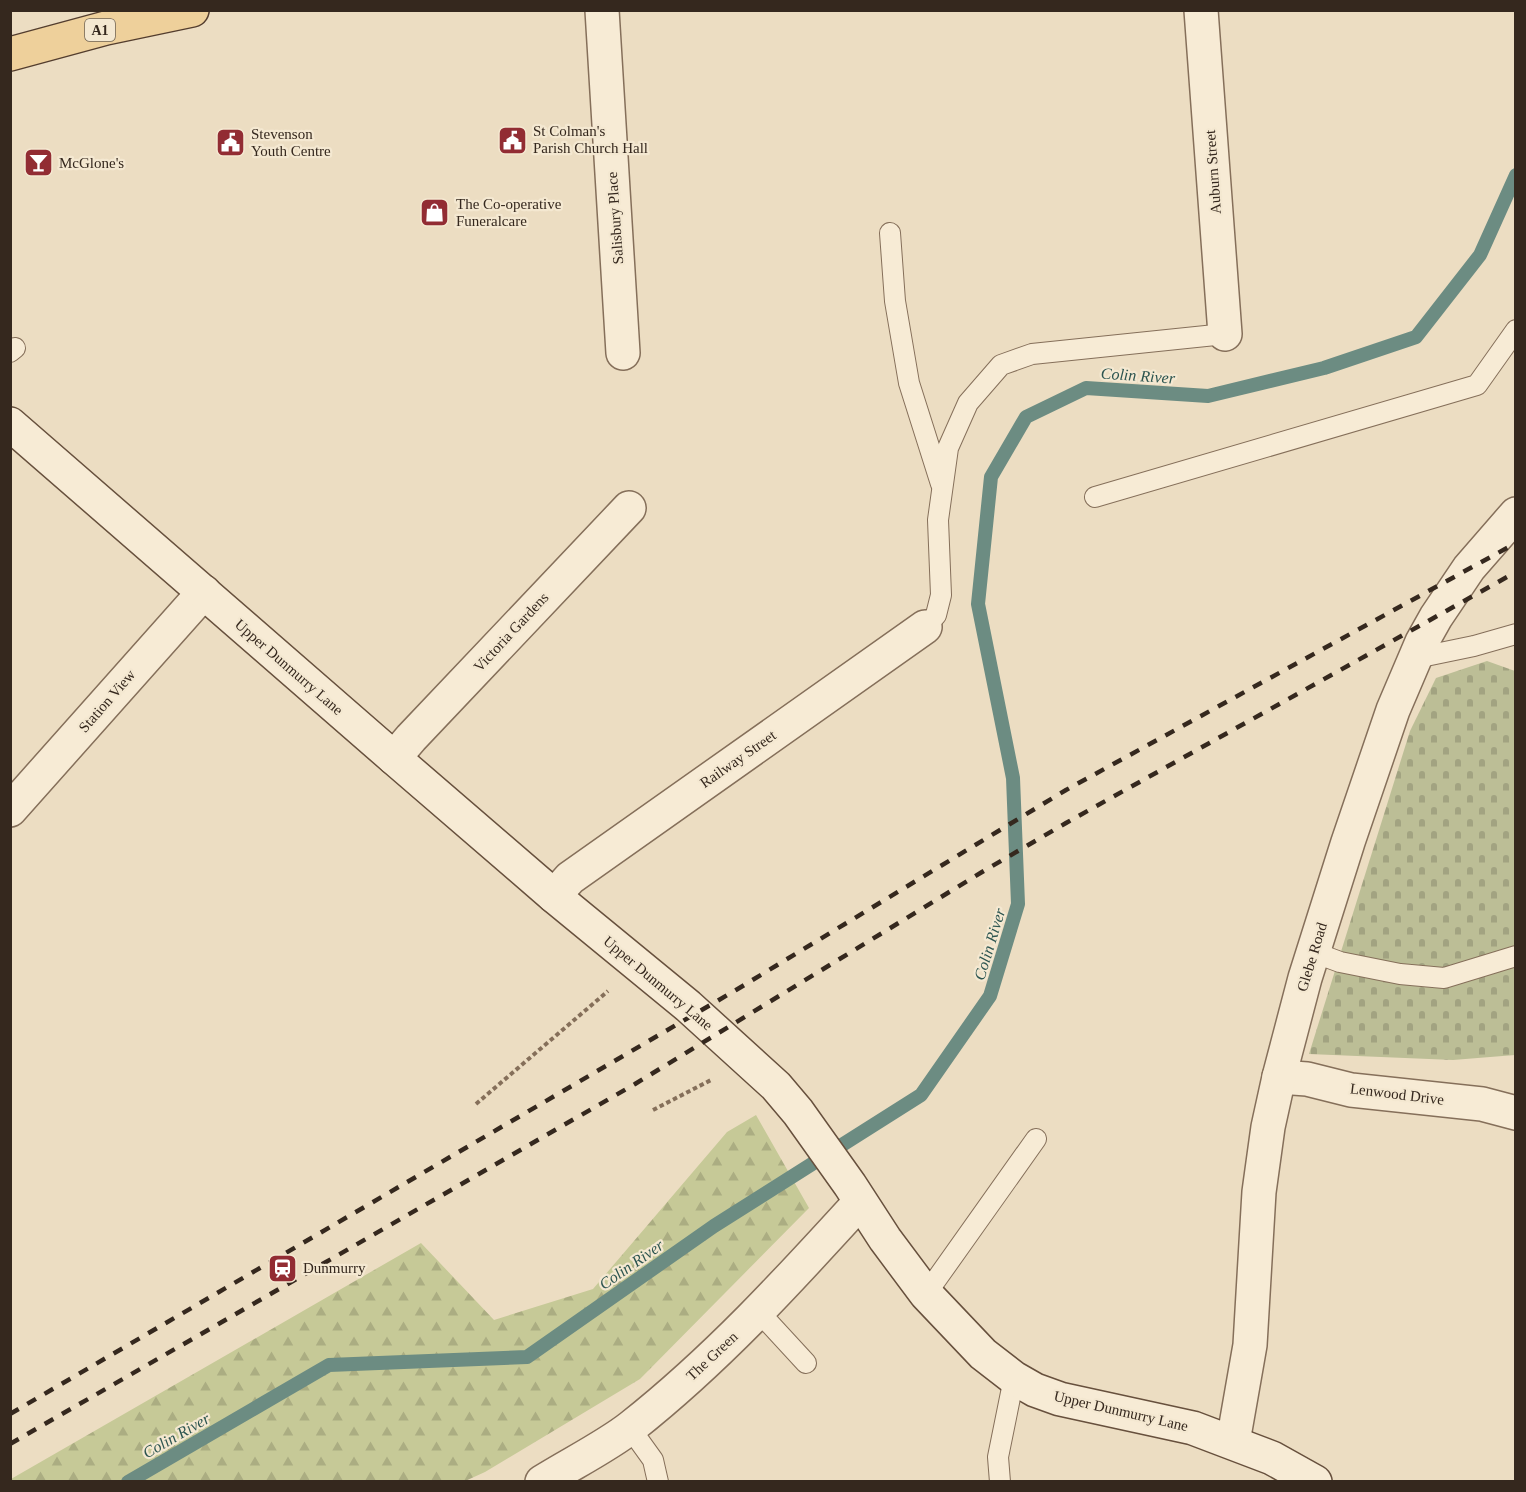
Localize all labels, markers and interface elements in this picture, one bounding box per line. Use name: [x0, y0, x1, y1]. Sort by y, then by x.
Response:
road number: A1: [85, 19, 115, 41]
place label: St Colman's Parish Church Hall: [533, 123, 648, 156]
public building icon: St Colman's Parish Church Hall: [496, 124, 528, 156]
place label: Stevenson Youth Centre: [251, 126, 331, 159]
public building icon: Stevenson Youth Centre: [214, 127, 246, 159]
street label: Auburn Street: [1202, 128, 1224, 215]
bar icon: McGlone's: [22, 147, 54, 179]
place label: McGlone's: [59, 155, 124, 171]
street label: Salisbury Place: [604, 171, 626, 265]
place label: The Co-operative Funeralcare: [456, 196, 562, 229]
shop icon: The Co-operative Funeralcare: [419, 197, 451, 229]
water label: Colin River: [1100, 364, 1176, 387]
street label: Victoria Gardens: [470, 589, 552, 675]
street label: Upper Dunmurry Lane: [232, 616, 346, 718]
street label: Station View: [76, 666, 139, 736]
street label: Railway Street: [697, 727, 780, 791]
water label: Colin River: [970, 905, 1009, 982]
street label: Glebe Road: [1294, 920, 1330, 993]
street label: Upper Dunmurry Lane: [600, 933, 716, 1034]
street label: Lenwood Drive: [1349, 1080, 1445, 1108]
water label: Colin River: [596, 1236, 667, 1293]
station icon: Dunmurry: [266, 1252, 298, 1284]
place label: Dunmurry: [303, 1260, 366, 1276]
street label: The Green: [683, 1328, 741, 1384]
street label: Upper Dunmurry Lane: [1052, 1388, 1190, 1434]
water label: Colin River: [140, 1409, 213, 1461]

